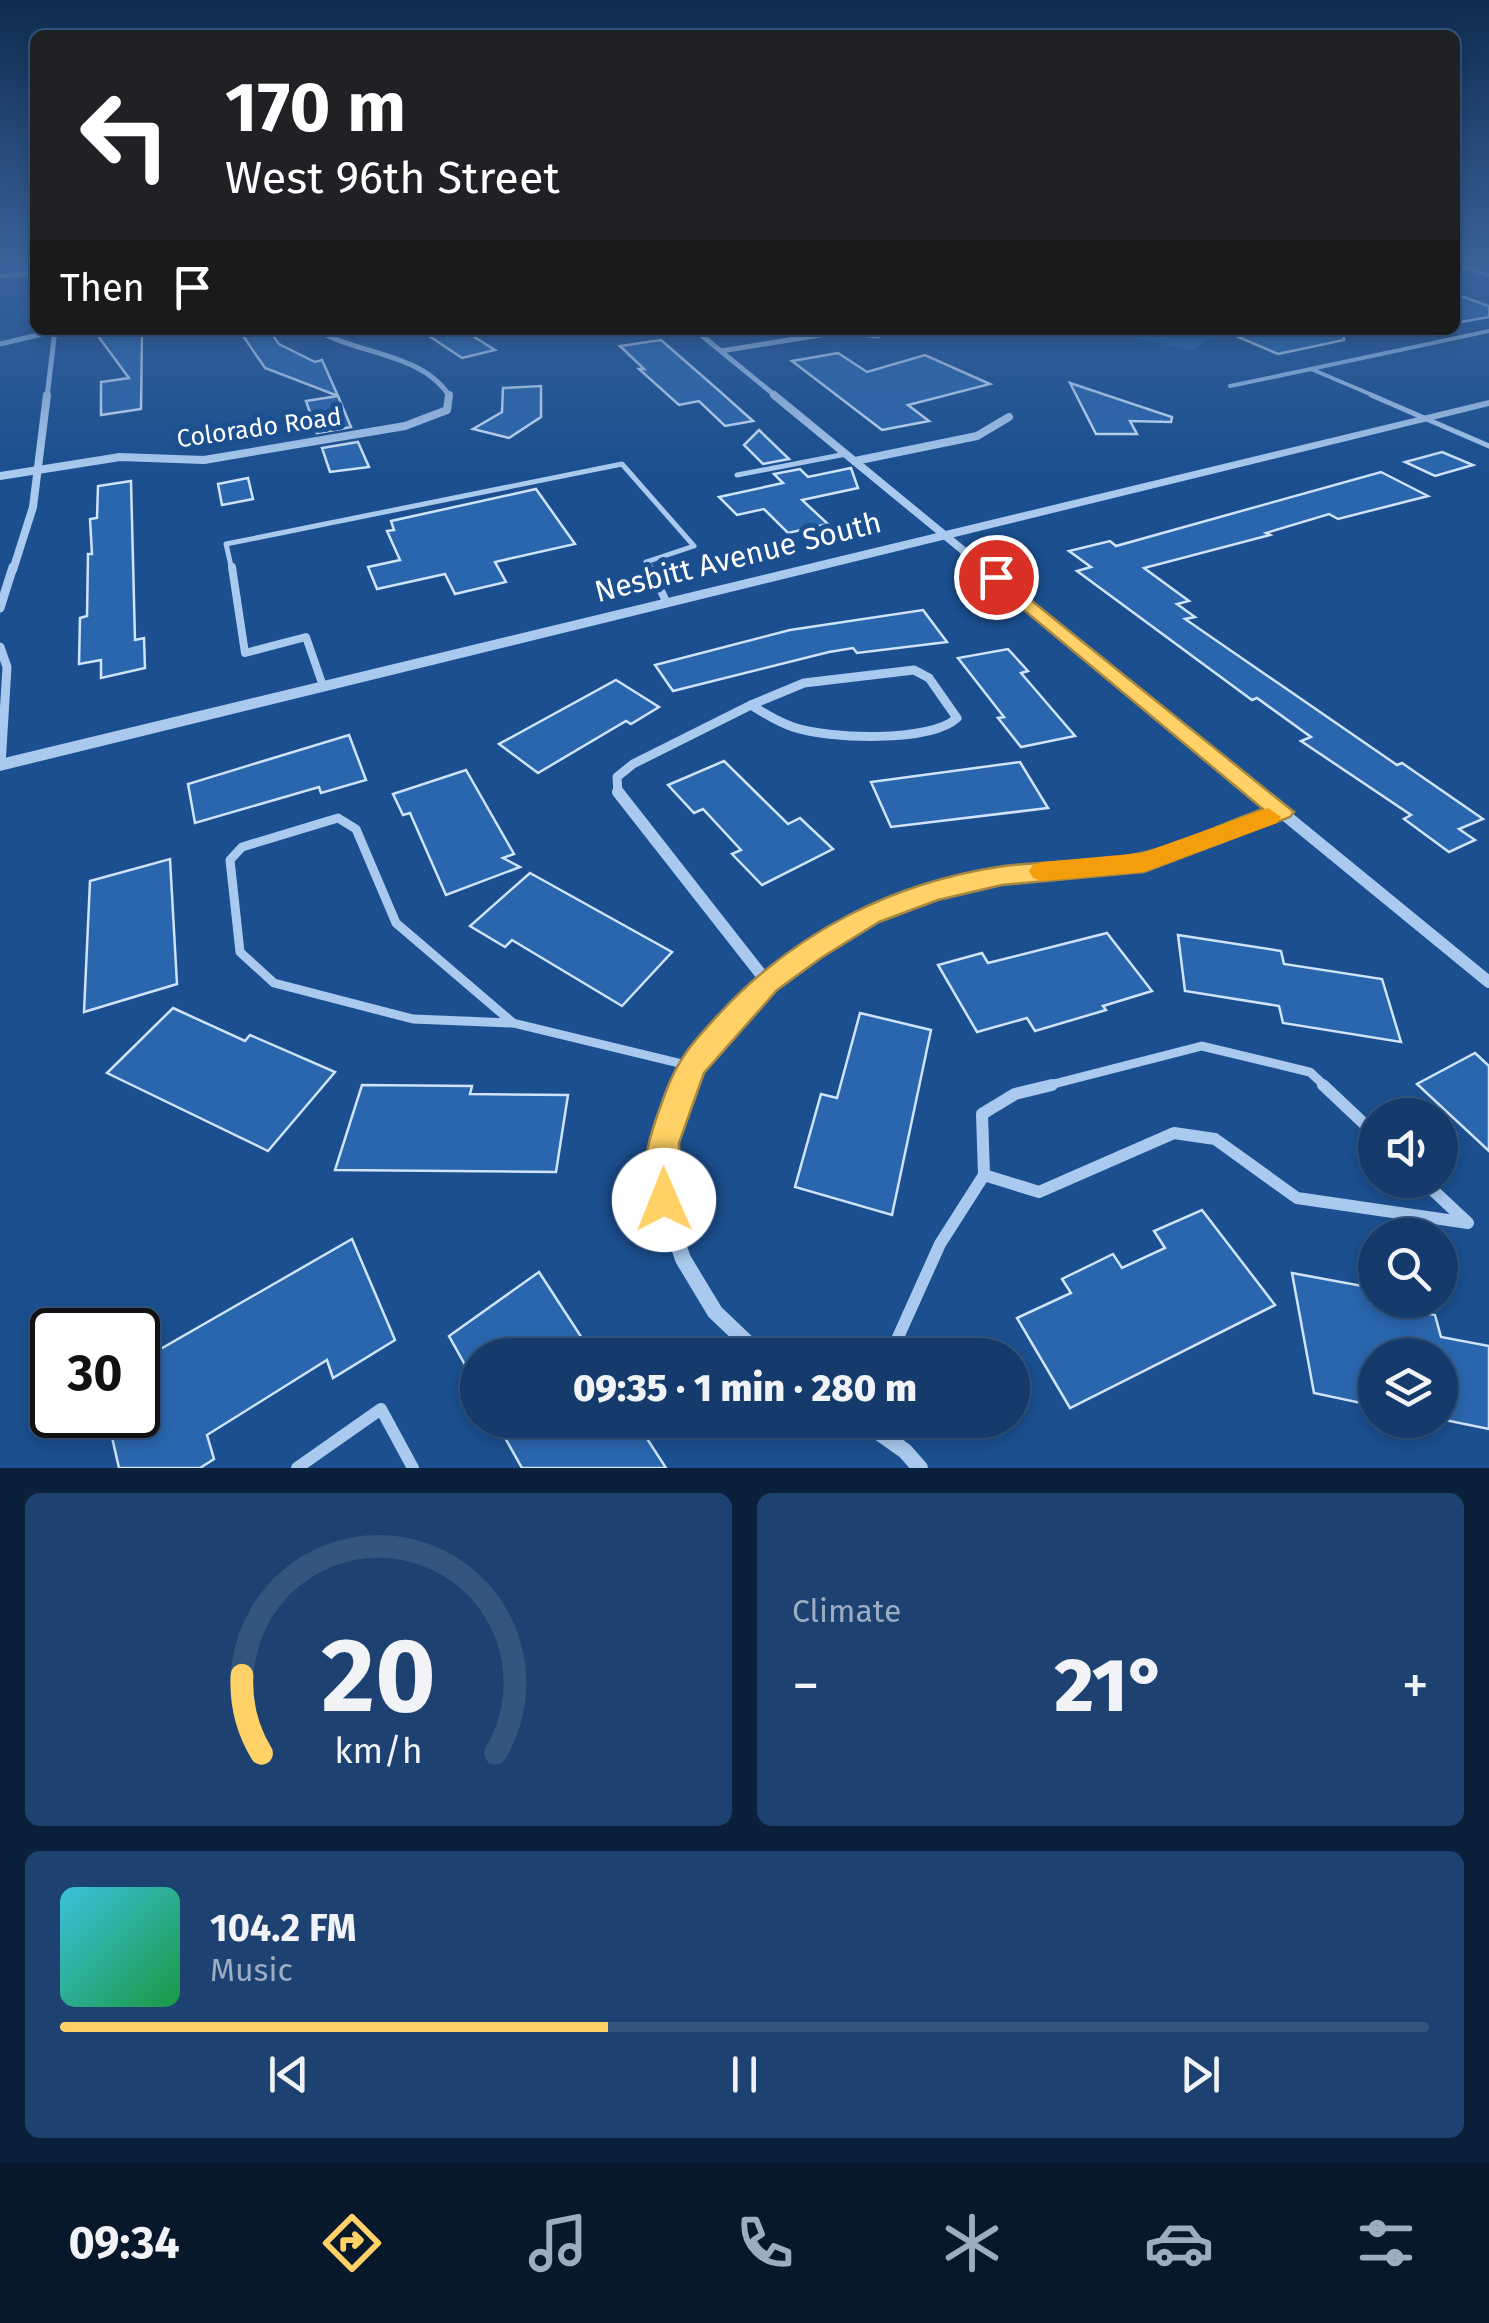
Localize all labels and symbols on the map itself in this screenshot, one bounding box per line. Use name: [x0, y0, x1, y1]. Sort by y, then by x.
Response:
street label: Colorado Road: [175, 402, 343, 454]
street label: Nesbitt Avenue South: [591, 504, 885, 610]
pin: [954, 535, 1039, 620]
position arrow: [612, 1148, 716, 1252]
speed limit sign: 30: [30, 1308, 160, 1438]

